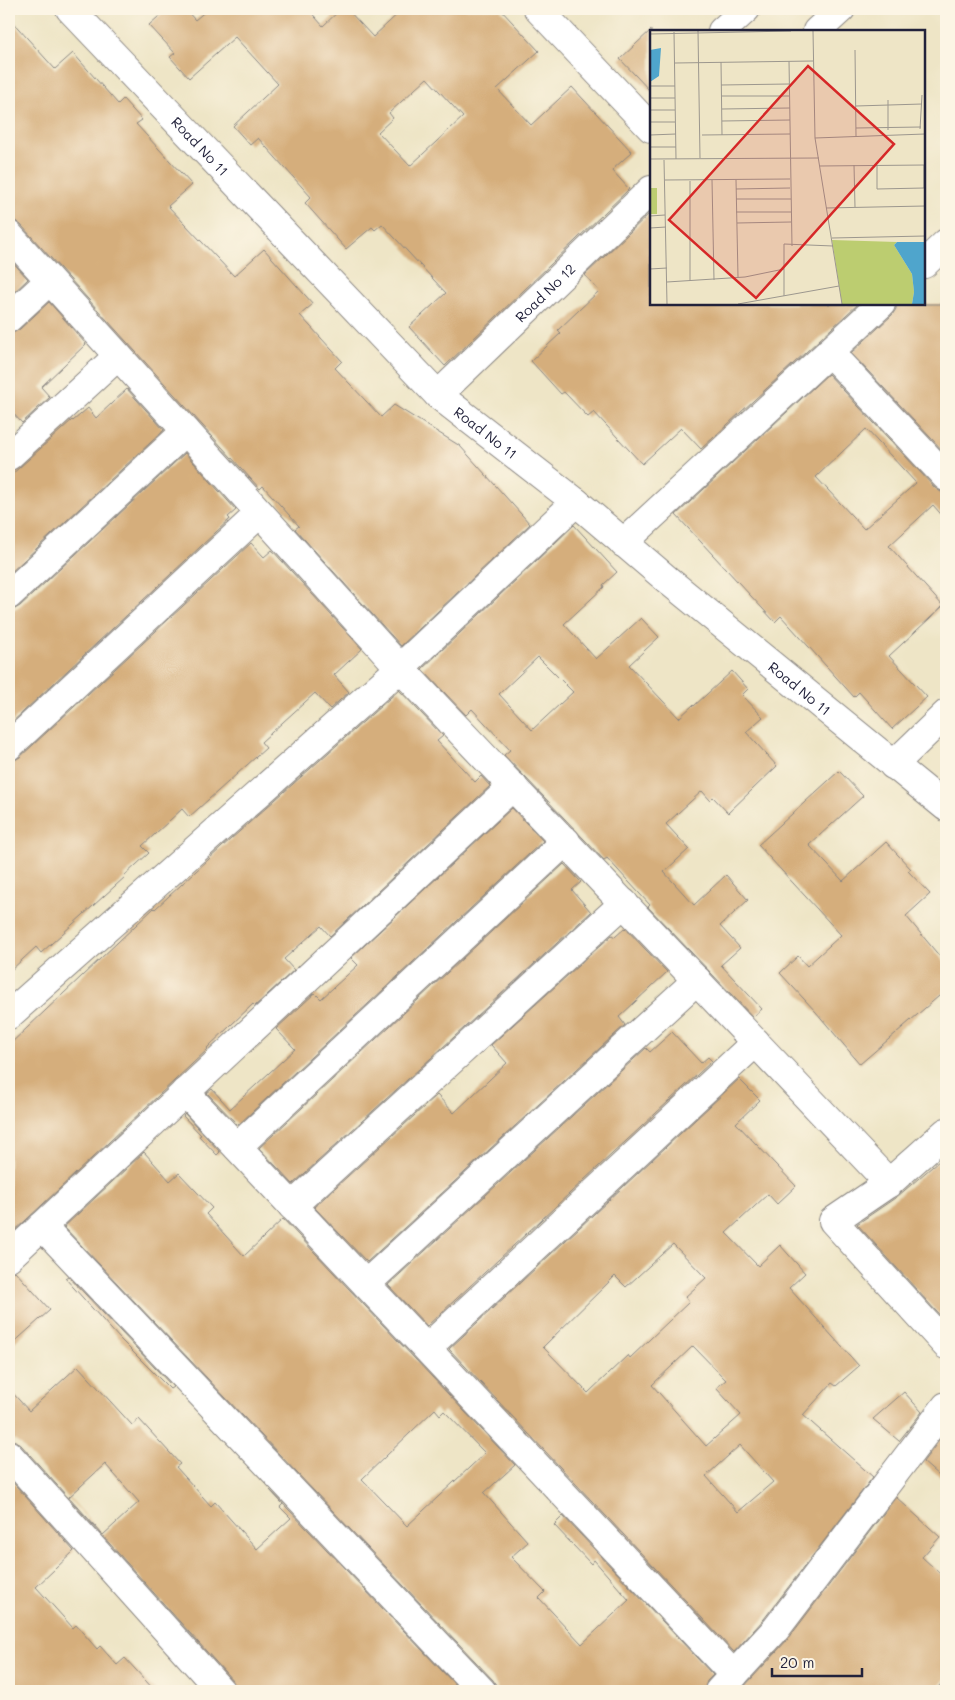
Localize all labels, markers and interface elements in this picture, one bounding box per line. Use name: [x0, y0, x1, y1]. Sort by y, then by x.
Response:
inset map: [650, 30, 925, 305]
street label: Road No 11: [168, 112, 233, 180]
street label: Road No 12: [510, 259, 579, 326]
street label: Road No 11: [450, 402, 521, 463]
street label: Road No 11: [765, 657, 835, 719]
scale bar: [772, 1645, 862, 1677]
text: 20 m: [780, 1652, 814, 1672]

